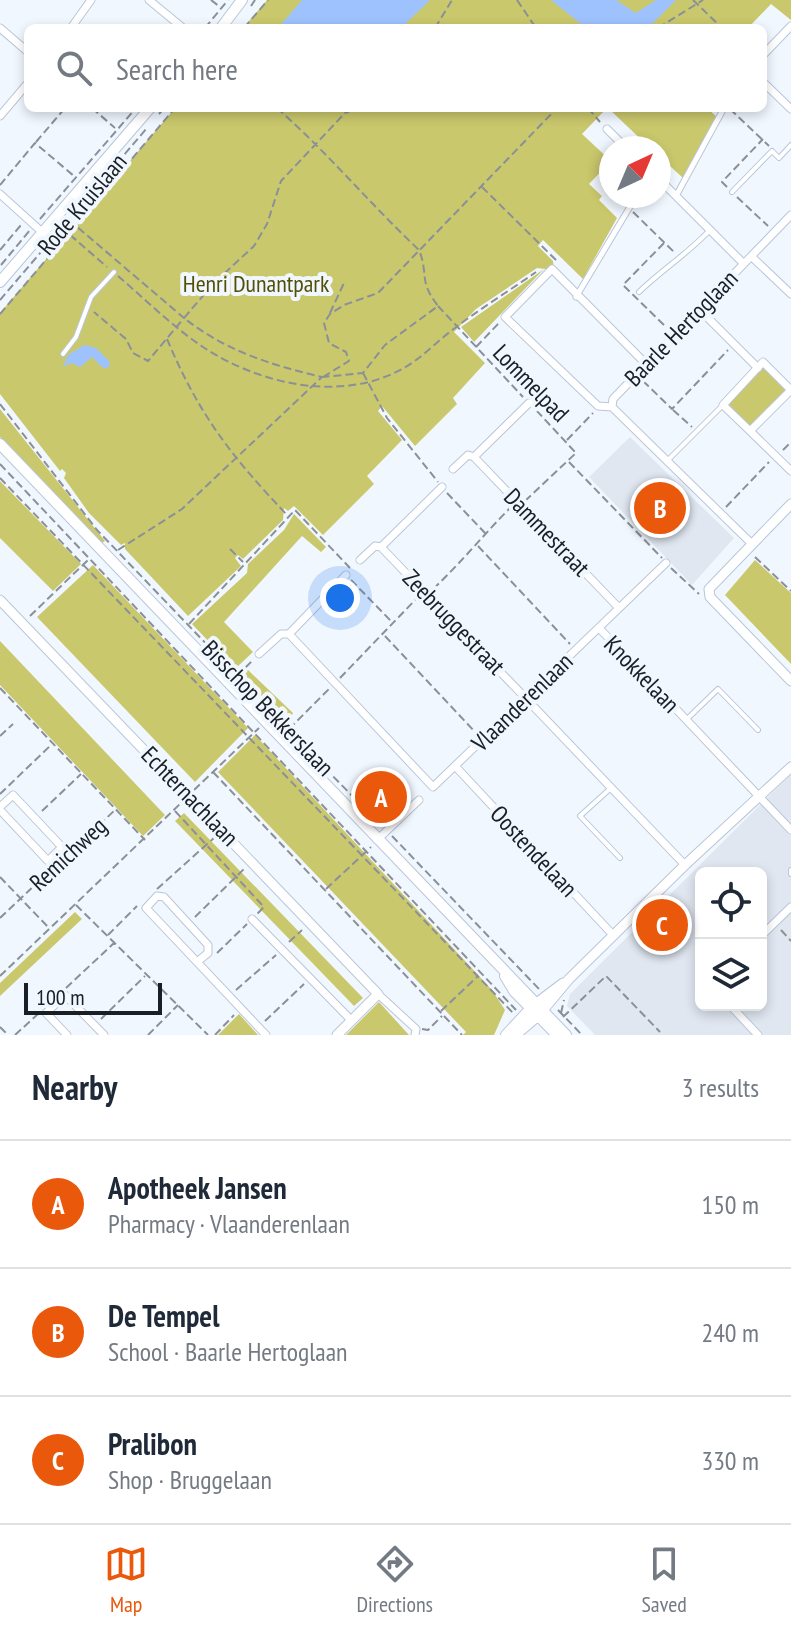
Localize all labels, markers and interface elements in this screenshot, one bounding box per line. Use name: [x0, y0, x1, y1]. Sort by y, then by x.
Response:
search box: [24, 24, 767, 112]
icon: search: [52, 46, 96, 90]
text: Search here: [116, 49, 238, 88]
north arrow: [599, 136, 671, 208]
street label: Rode Kruislaan: [30, 147, 134, 261]
street label: Baarle Hertoglaan: [618, 263, 744, 393]
park label: Henri Dunantpark: [183, 268, 330, 299]
street label: Lommelpad: [486, 338, 576, 428]
pin: B: [634, 478, 686, 538]
street label: Dammestraat: [497, 482, 597, 583]
street label: Zeebruggestraat: [396, 563, 512, 681]
your location: [320, 578, 360, 618]
street label: Knokkelaan: [598, 629, 686, 719]
street label: Bisschop Bekkerslaan: [195, 633, 341, 783]
street label: Vlaanderenlaan: [464, 646, 579, 759]
street label: Echternachlaan: [135, 740, 245, 852]
pin: A: [355, 767, 407, 827]
street label: Oostendelaan: [484, 799, 584, 903]
street label: Remichweg: [23, 810, 113, 898]
map controls: [695, 867, 767, 1011]
button: locate: [695, 867, 767, 939]
pin: C: [636, 895, 688, 955]
button: layers: [695, 939, 767, 1011]
scale bar: [24, 979, 162, 1015]
text: 100 m: [36, 983, 85, 1011]
text: Nearby: [32, 1065, 117, 1109]
text: 3 results: [682, 1071, 759, 1104]
text: Apotheek Jansen: [108, 1168, 287, 1207]
text: A: [51, 1188, 65, 1221]
text: 150 m: [701, 1188, 759, 1221]
text: Pharmacy · Vlaanderenlaan: [108, 1207, 350, 1240]
text: De Tempel: [108, 1296, 219, 1335]
text: B: [52, 1316, 64, 1349]
text: 240 m: [701, 1316, 759, 1349]
text: School · Baarle Hertoglaan: [108, 1335, 348, 1368]
text: Pralibon: [108, 1424, 197, 1463]
text: C: [52, 1444, 64, 1477]
text: 330 m: [701, 1444, 759, 1477]
text: Shop · Bruggelaan: [108, 1463, 272, 1496]
tab: Map: [104, 1542, 148, 1618]
tab: Directions: [357, 1542, 433, 1618]
tab: Saved: [641, 1542, 687, 1618]

